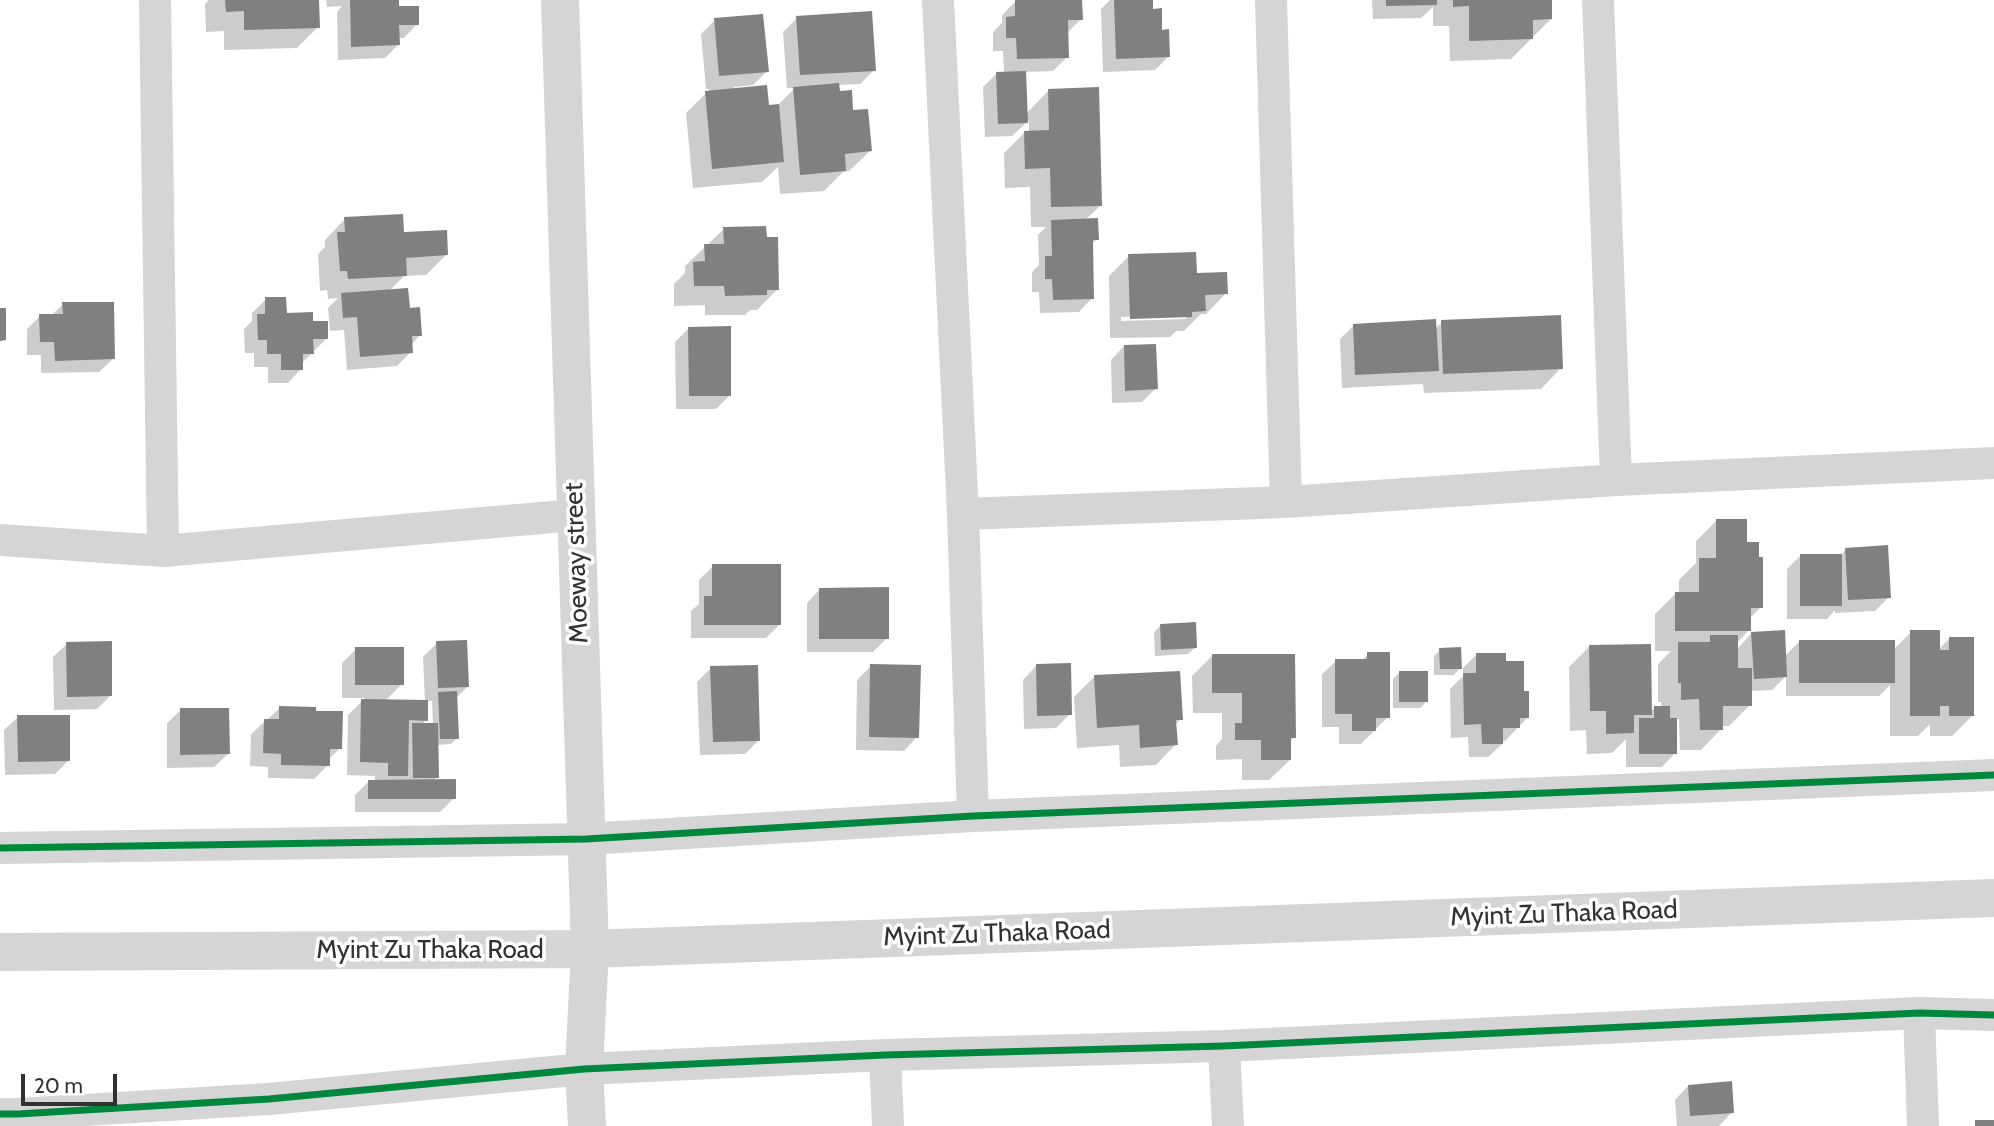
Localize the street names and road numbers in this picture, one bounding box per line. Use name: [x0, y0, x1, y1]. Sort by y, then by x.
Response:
street label: Moeway street: [559, 482, 595, 644]
street label: Myint Zu Thaka Road: [1450, 894, 1678, 934]
street label: Myint Zu Thaka Road: [883, 914, 1111, 954]
street label: Myint Zu Thaka Road: [316, 934, 544, 966]

